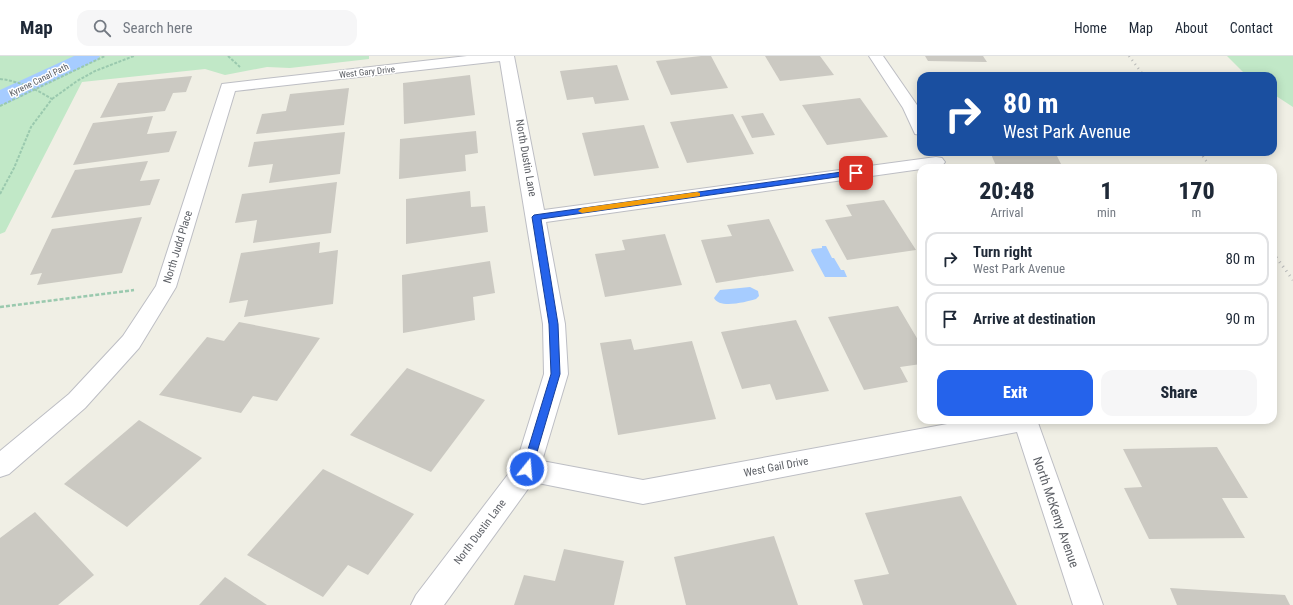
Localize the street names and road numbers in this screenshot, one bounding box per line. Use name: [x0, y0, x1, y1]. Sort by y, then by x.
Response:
street label: Kyrene Canal Path: [8, 61, 70, 99]
street label: West Gary Drive: [339, 64, 395, 80]
street label: North Dustin Lane: [513, 118, 539, 198]
street label: North Judd Place: [161, 209, 195, 285]
street label: West Gail Drive: [743, 454, 809, 480]
street label: North McKemy Avenue: [1030, 455, 1082, 569]
street label: North Dustin Lane: [451, 497, 509, 567]

